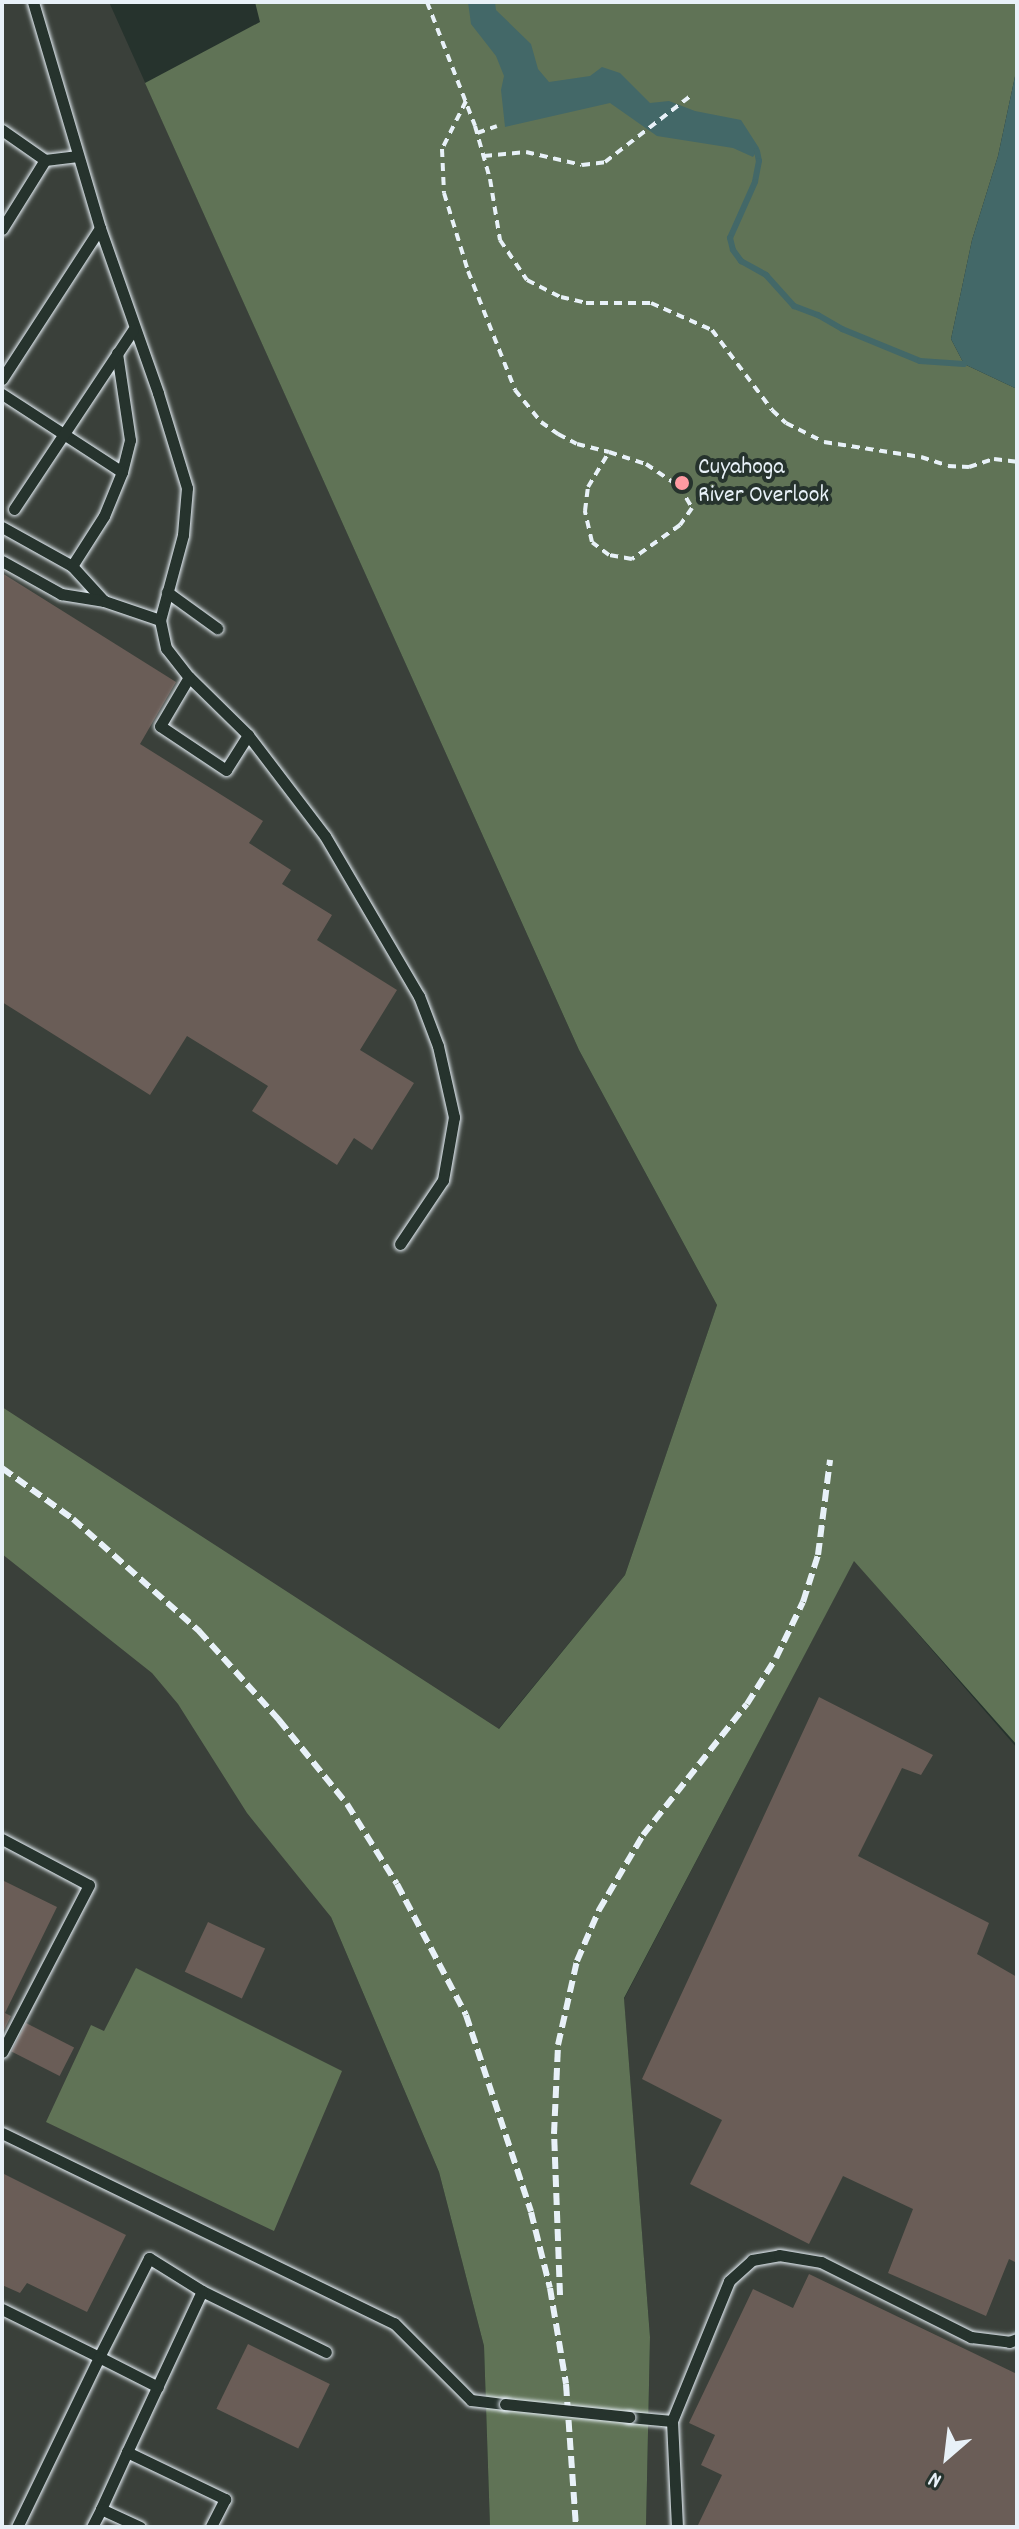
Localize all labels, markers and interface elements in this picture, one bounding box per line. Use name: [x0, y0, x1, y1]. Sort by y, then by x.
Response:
place label: Cuyahoga River Overlook: [698, 455, 829, 511]
marker: Cuyahoga River Overlook: [673, 474, 691, 492]
north arrow: [907, 2417, 987, 2497]
text: N: [923, 2462, 948, 2495]

